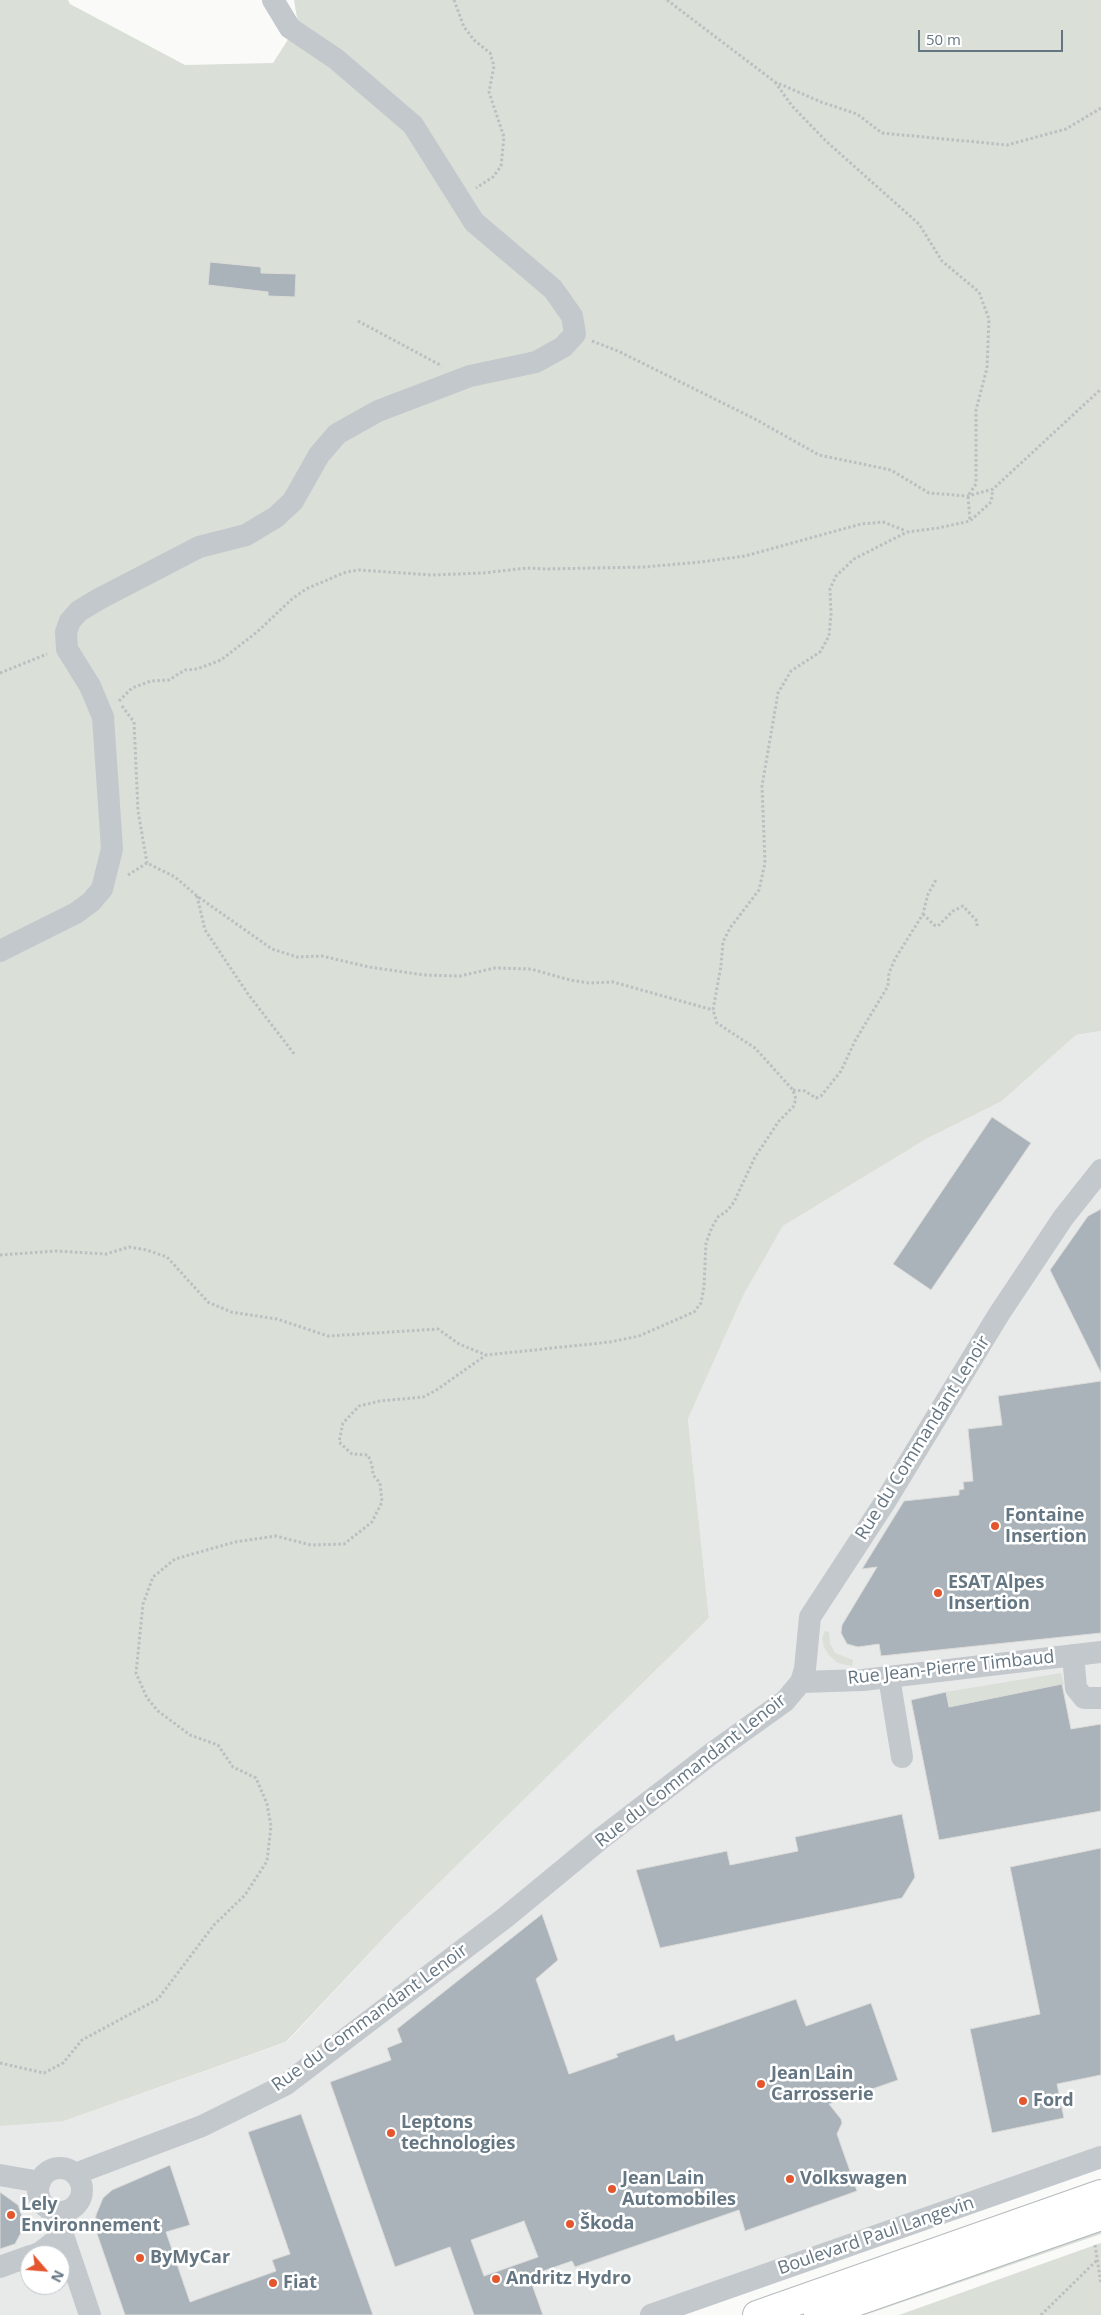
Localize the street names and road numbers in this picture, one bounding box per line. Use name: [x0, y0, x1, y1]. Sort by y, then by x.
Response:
street label: Rue du Commandant Lenoir: [851, 1332, 995, 1544]
street label: Rue Jean-Pierre Timbaud: [847, 1646, 1055, 1690]
street label: Rue du Commandant Lenoir: [591, 1690, 791, 1852]
street label: Rue du Commandant Lenoir: [268, 1940, 472, 2096]
street label: Boulevard Paul Langevin: [775, 2192, 977, 2280]

